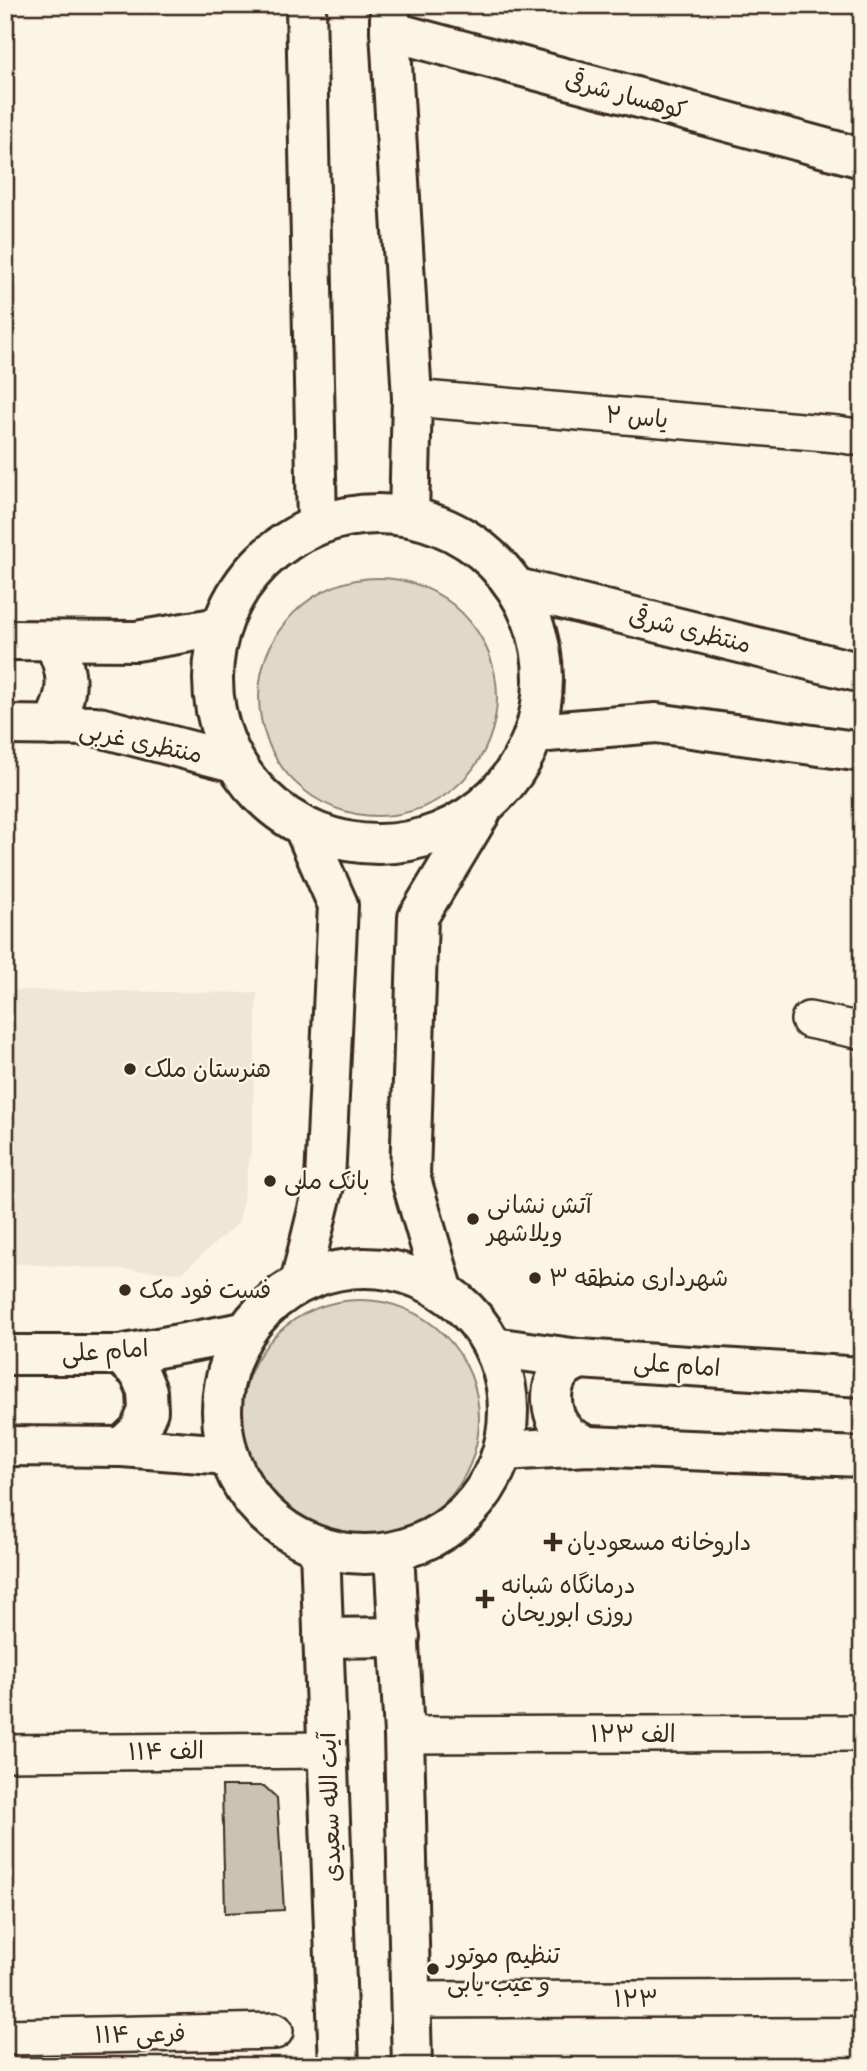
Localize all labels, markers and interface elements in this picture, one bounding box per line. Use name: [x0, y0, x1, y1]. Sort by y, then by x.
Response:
street label: کوهسار شرقی: [561, 64, 690, 130]
street label: یاس ۲: [604, 399, 670, 440]
street label: منتظری شرقی: [625, 600, 754, 665]
street label: منتظری غربی: [76, 714, 205, 775]
place label: هنرستان ملک: [144, 1054, 271, 1089]
marker: هنرستان ملک: [122, 1061, 138, 1077]
place label: بانک ملی: [284, 1166, 370, 1201]
marker: بانک ملی: [262, 1173, 278, 1189]
place label: آتش نشانی ویلاشهر: [485, 1190, 593, 1253]
marker: آتش نشانی ویلاشهر: [465, 1211, 481, 1227]
place label: شهرداری منطقه ۳: [549, 1263, 728, 1298]
marker: شهرداری منطقه ۳: [527, 1270, 543, 1286]
place label: فست فود مک: [139, 1275, 271, 1310]
marker: فست فود مک: [117, 1282, 133, 1298]
street label: امام علی: [60, 1333, 150, 1374]
street label: امام علی: [632, 1347, 722, 1388]
place label: داروخانه مسعودیان: [567, 1527, 751, 1562]
marker: داروخانه مسعودیان: [545, 1534, 561, 1550]
place label: درمانگاه شبانه روزی ابوریحان: [501, 1570, 636, 1633]
marker: درمانگاه شبانه روزی ابوریحان: [475, 1589, 495, 1609]
street label: ۱۲۳ الف: [590, 1719, 676, 1754]
street label: آیت الله سعیدی: [312, 1730, 353, 1882]
street label: ۱۱۴ الف: [128, 1735, 204, 1772]
place label: تنظیم موتور و عیب یابی: [445, 1940, 561, 2003]
marker: تنظیم موتور و عیب یابی: [425, 1961, 441, 1977]
street label: ۱۲۳: [614, 1984, 658, 2019]
street label: ۱۱۴ فرعی: [94, 2018, 186, 2055]

